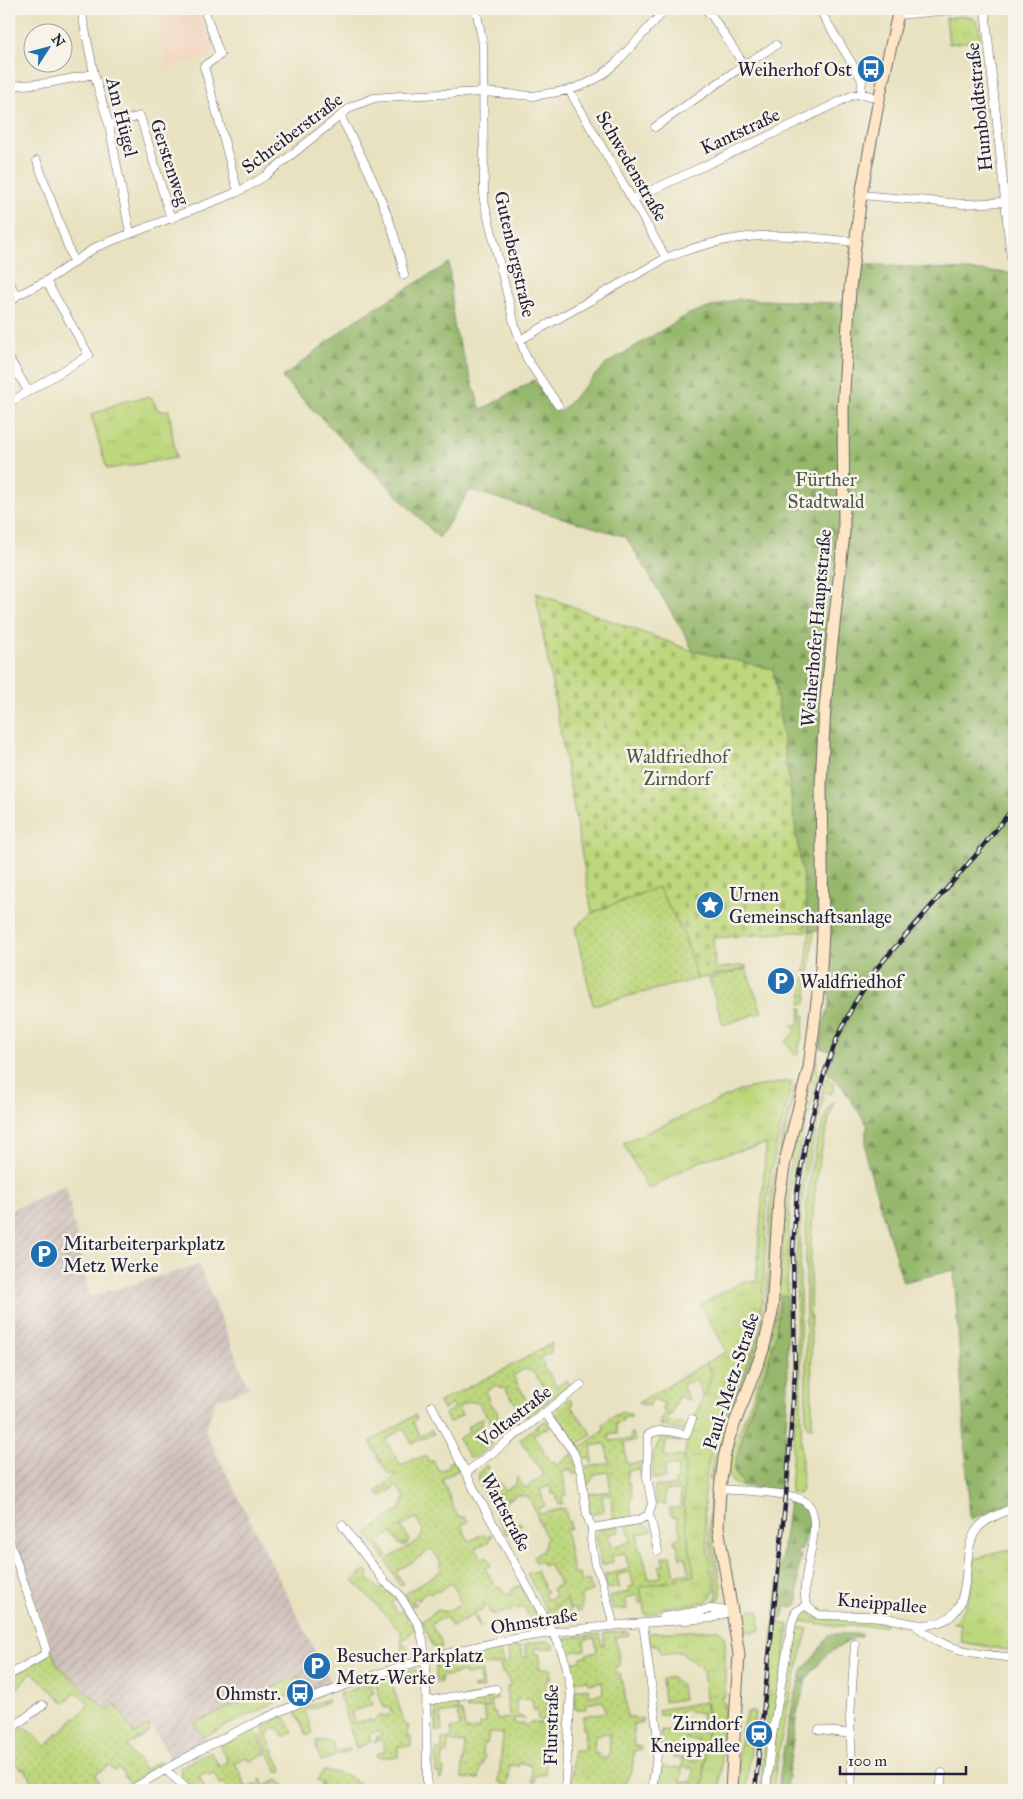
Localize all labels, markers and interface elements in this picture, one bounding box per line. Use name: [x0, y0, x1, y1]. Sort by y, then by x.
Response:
north arrow: [22, 22, 72, 72]
text: N: [48, 31, 69, 51]
street label: Humboldtstraße: [961, 42, 997, 172]
bus stop icon: Weiherhof Ost: [856, 54, 886, 84]
place label: Weiherhof Ost: [737, 58, 852, 81]
street label: Am Hügel: [100, 74, 143, 160]
street label: Schreiberstraße: [237, 88, 347, 178]
street label: Kantstraße: [697, 103, 783, 159]
street label: Schwedenstraße: [591, 107, 673, 225]
street label: Gerstenweg: [144, 116, 195, 209]
street label: Gutenbergstraße: [488, 189, 541, 320]
park label: Fürther Stadtwald: [788, 468, 865, 513]
street label: Weiherhofer Hauptstraße: [796, 528, 836, 728]
park label: Waldfriedhof Zirndorf: [626, 745, 731, 790]
place label: Urnen Gemeinschaftsanlage: [729, 883, 892, 929]
place icon: Urnen Gemeinschaftsanlage: [695, 890, 725, 920]
parking icon: Waldfriedhof: [766, 966, 796, 996]
place label: Waldfriedhof: [800, 970, 905, 993]
place label: Mitarbeiterparkplatz Metz Werke: [63, 1232, 225, 1277]
parking icon: Mitarbeiterparkplatz Metz Werke: [29, 1239, 59, 1269]
street label: Paul-Metz-Straße: [698, 1309, 764, 1452]
street label: Voltastraße: [471, 1380, 556, 1453]
street label: Wattstraße: [476, 1469, 536, 1555]
street label: Kneippallee: [836, 1588, 928, 1618]
street label: Ohmstraße: [489, 1603, 579, 1639]
place label: Besucher Parkplatz Metz-Werke: [336, 1644, 484, 1689]
parking icon: Besucher Parkplatz Metz-Werke: [302, 1651, 332, 1681]
bus stop icon: Ohmstr.: [285, 1678, 315, 1708]
place label: Ohmstr.: [216, 1682, 281, 1705]
street label: Flurstraße: [539, 1684, 563, 1766]
place label: Zirndorf Kneippallee: [650, 1712, 743, 1757]
station icon: Zirndorf Kneippallee: [744, 1719, 774, 1749]
scale bar: [840, 1744, 967, 1776]
text: 100 m: [848, 1752, 888, 1770]

